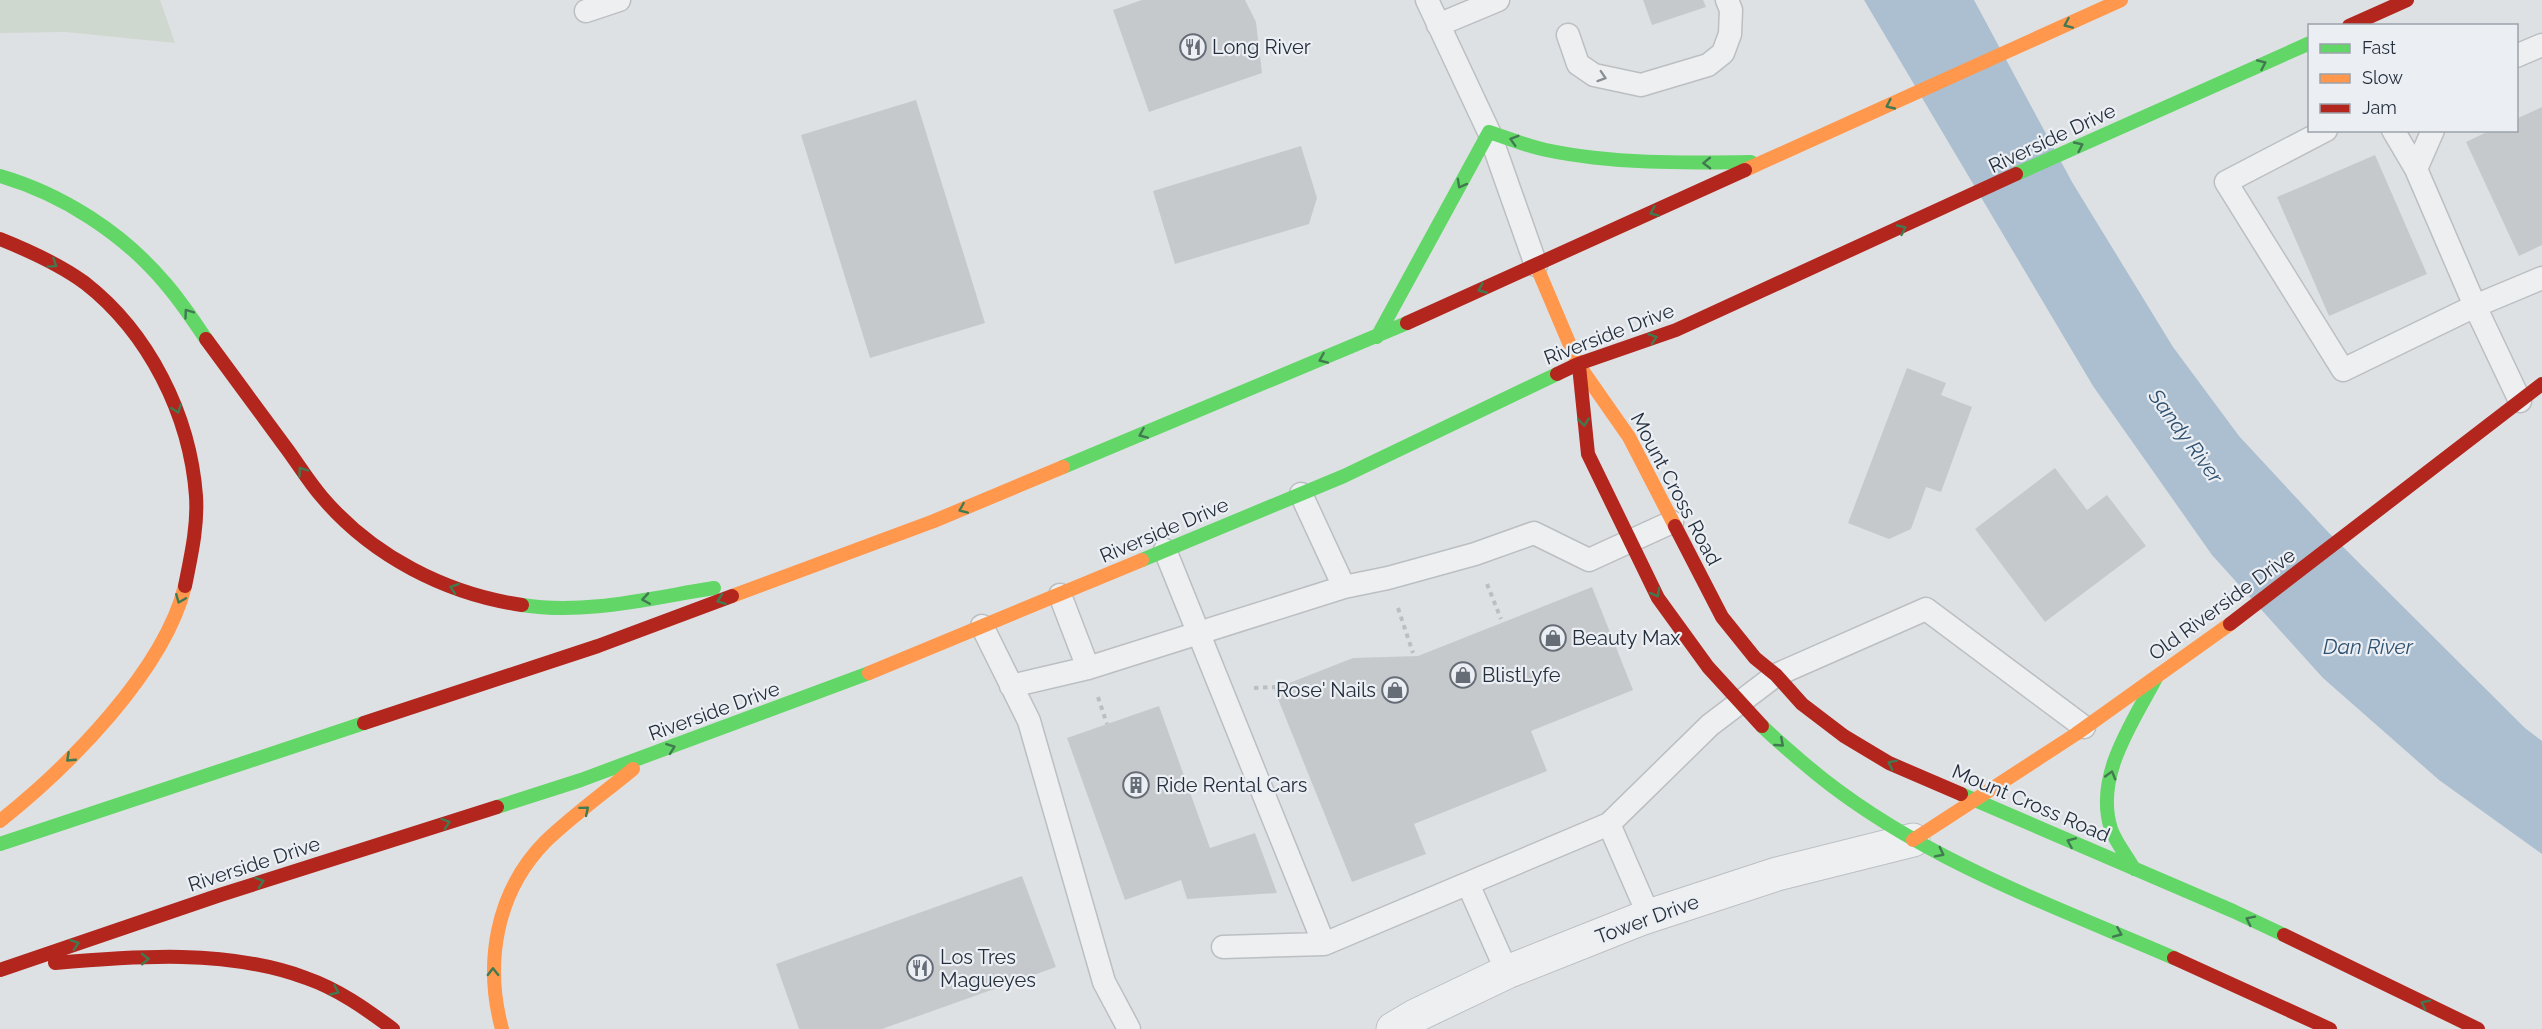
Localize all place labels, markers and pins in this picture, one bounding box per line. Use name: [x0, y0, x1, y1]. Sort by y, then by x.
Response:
restaurant icon: Long River: [1178, 32, 1208, 62]
place label: Long River: [1212, 35, 1311, 59]
shop icon: Beauty Max: [1538, 623, 1568, 653]
place label: Beauty Max: [1572, 626, 1680, 650]
shop icon: BlistLyfe: [1448, 660, 1478, 690]
place label: BlistLyfe: [1482, 663, 1561, 687]
shop icon: Rose' Nails: [1380, 675, 1410, 705]
place label: Rose' Nails: [1276, 678, 1376, 702]
building icon: Ride Rental Cars: [1121, 770, 1151, 800]
place label: Ride Rental Cars: [1156, 773, 1307, 797]
place label: Los Tres Magueyes: [940, 945, 1036, 992]
restaurant icon: Los Tres Magueyes: [905, 953, 935, 983]

